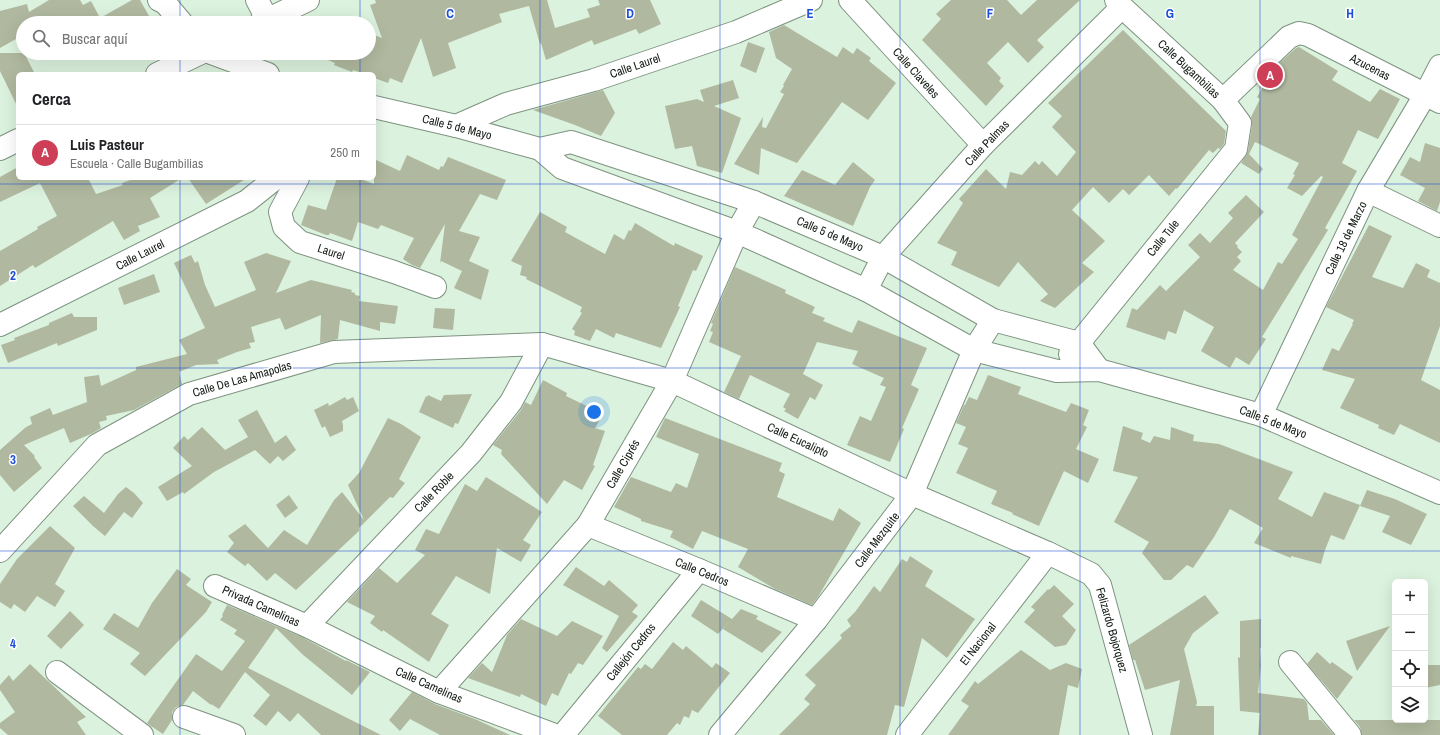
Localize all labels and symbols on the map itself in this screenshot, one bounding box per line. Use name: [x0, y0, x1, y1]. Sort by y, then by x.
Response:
text: C: [446, 5, 454, 22]
text: D: [626, 5, 634, 22]
text: E: [806, 5, 814, 22]
text: F: [987, 5, 994, 22]
text: G: [1166, 5, 1174, 22]
text: H: [1346, 5, 1354, 22]
street label: Calle Bugambilias: [1154, 36, 1224, 102]
street label: Calle Claveles: [889, 44, 943, 102]
street label: Calle Laurel: [608, 50, 662, 82]
street label: Azucenas: [1346, 50, 1393, 84]
pin: A: [1257, 60, 1283, 90]
street label: Calle 5 de Mayo: [421, 111, 493, 143]
street label: Calle Palmas: [961, 117, 1013, 169]
street label: Calle 18 de Marzo: [1321, 199, 1371, 277]
street label: Calle 5 de Mayo: [794, 213, 866, 255]
street label: Calle Tule: [1143, 216, 1183, 260]
street label: Calle Laurel: [113, 236, 167, 274]
street label: Laurel: [316, 240, 346, 264]
text: 2: [10, 267, 16, 284]
street label: Calle De Las Amapolas: [191, 357, 293, 401]
your location: [584, 402, 604, 422]
street label: Calle 5 de Mayo: [1237, 402, 1309, 442]
street label: Calle Eucalipto: [765, 419, 831, 461]
street label: Calle Ciprés: [603, 436, 643, 491]
text: 3: [10, 451, 16, 468]
street label: Calle Roble: [411, 468, 457, 516]
street label: Calle Mezquite: [851, 509, 903, 571]
street label: Calle Cedros: [673, 554, 731, 590]
street label: Privada Camelinas: [220, 582, 303, 630]
street label: Felizardo Bojorquez: [1092, 586, 1132, 674]
street label: El Nacional: [956, 619, 1000, 669]
street label: Callejón Cedros: [603, 620, 659, 684]
text: 4: [10, 635, 16, 652]
street label: Calle Camelinas: [393, 663, 465, 707]

